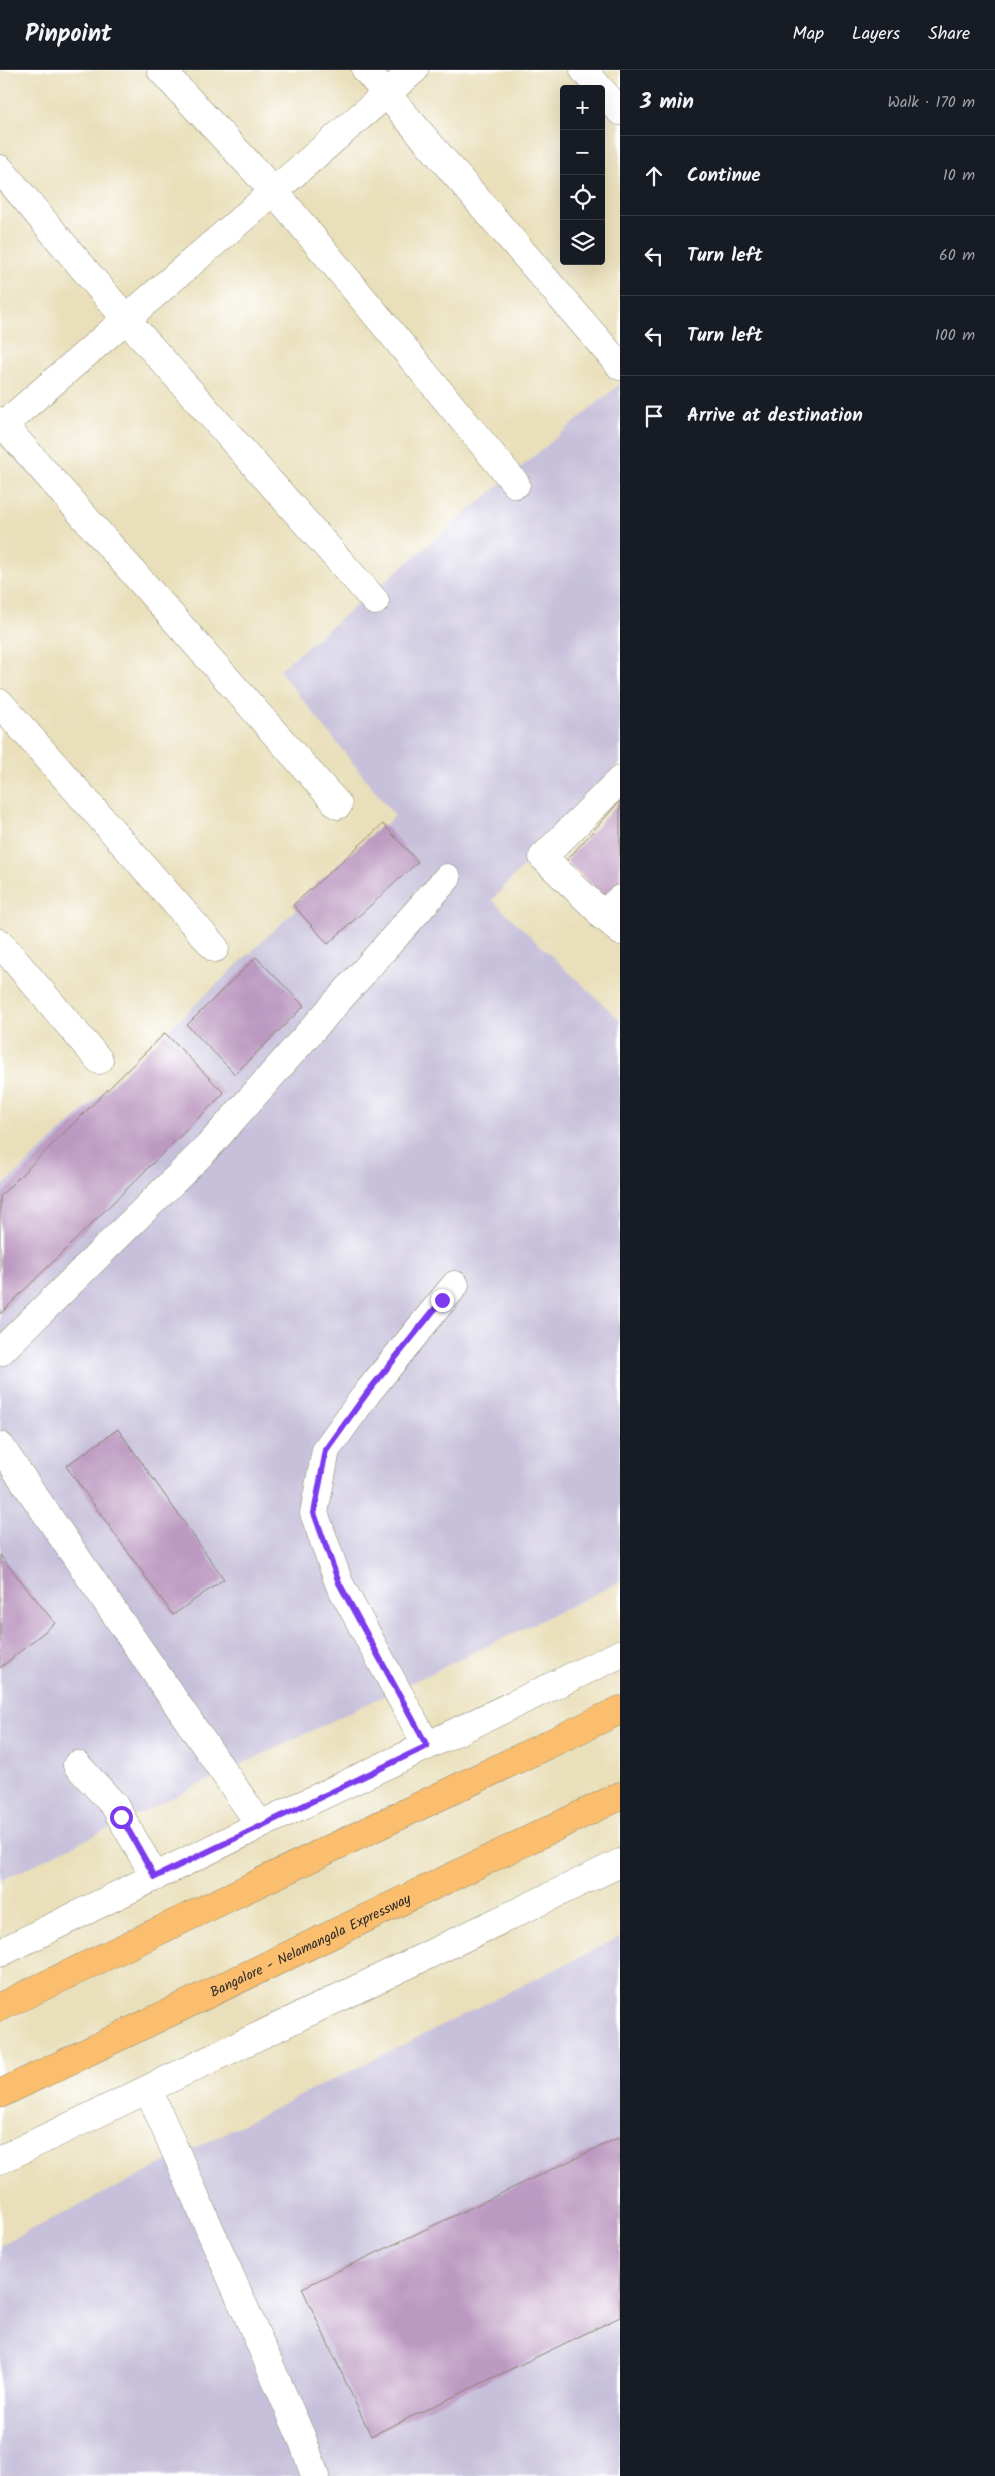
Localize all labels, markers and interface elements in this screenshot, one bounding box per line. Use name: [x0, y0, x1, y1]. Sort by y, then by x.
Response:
text: Pinpoint: [25, 15, 112, 54]
text: Map: [793, 20, 824, 49]
text: Layers: [852, 20, 900, 49]
text: Share: [928, 20, 970, 49]
map controls: [560, 85, 605, 265]
button: +: [560, 85, 605, 130]
text: 3 min: [640, 86, 694, 119]
text: Walk · 170 m: [887, 90, 975, 115]
button: −: [560, 130, 605, 175]
text: Continue: [687, 161, 760, 191]
icon: ahead: [640, 162, 668, 190]
text: 10 m: [943, 163, 975, 188]
button: locate: [560, 175, 605, 220]
button: layers: [560, 220, 605, 265]
text: Turn left: [687, 241, 762, 271]
icon: left: [640, 242, 668, 270]
text: 60 m: [939, 243, 975, 268]
text: Turn left: [687, 321, 762, 351]
icon: left: [640, 322, 668, 350]
text: 100 m: [935, 323, 975, 348]
text: Arrive at destination: [687, 401, 863, 431]
icon: arrive: [640, 402, 668, 430]
route end: [431, 1289, 454, 1312]
route start: [110, 1806, 133, 1829]
street label: Bangalore - Nelamangala Expressway: [206, 1888, 415, 2004]

